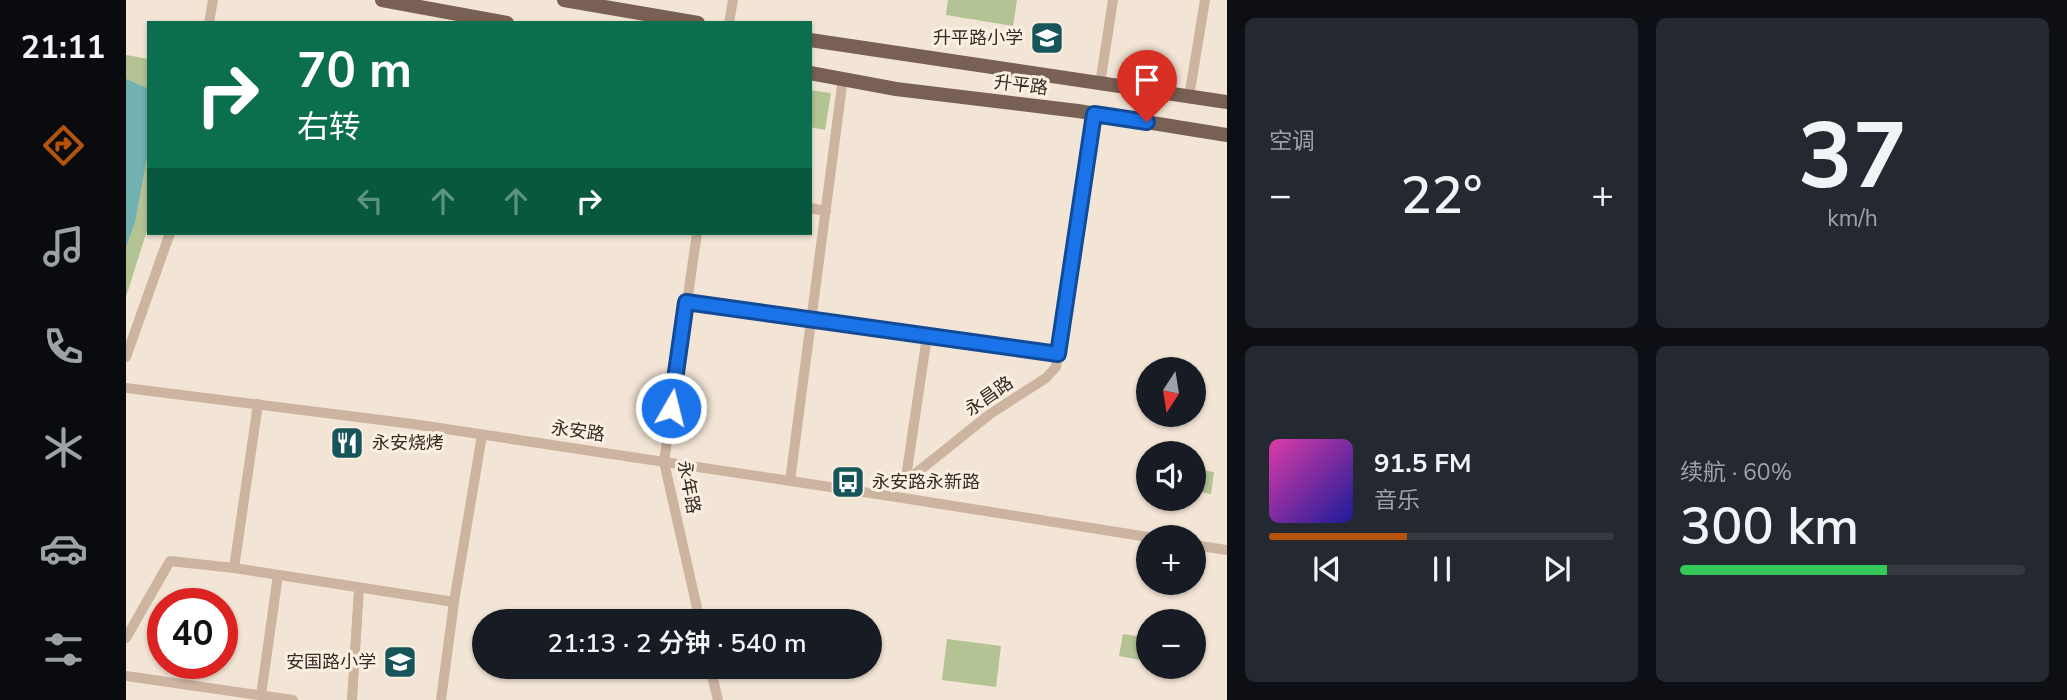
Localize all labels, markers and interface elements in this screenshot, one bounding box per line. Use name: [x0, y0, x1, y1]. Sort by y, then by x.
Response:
school or university icon: 升平路小学: [1028, 19, 1066, 57]
text: 21:11: [21, 26, 105, 69]
place label: 升平路小学: [933, 26, 1023, 50]
text: 70 m: [297, 37, 412, 104]
icon: right: [182, 49, 273, 140]
pin: [1117, 50, 1177, 122]
icon: arrive: [1128, 61, 1166, 99]
street label: 升平路: [993, 70, 1049, 100]
text: 37: [1798, 95, 1907, 219]
text: 右转: [297, 106, 361, 149]
icon: directions: [39, 121, 88, 170]
text: 空调: [1269, 126, 1315, 157]
text: 22°: [1401, 160, 1482, 231]
text: −: [1269, 170, 1292, 221]
text: +: [1591, 170, 1614, 221]
icon: left: [351, 182, 389, 220]
icon: ahead: [424, 182, 462, 220]
icon: ahead: [497, 182, 535, 220]
icon: right: [570, 182, 608, 220]
text: km/h: [1827, 203, 1878, 234]
icon: music: [39, 222, 88, 271]
icon: phone: [39, 322, 88, 371]
north arrow: [1136, 357, 1206, 427]
map controls: [1136, 357, 1206, 679]
position arrow: [634, 371, 708, 445]
street label: 永昌路: [960, 371, 1018, 421]
street label: 永安路: [550, 415, 606, 447]
icon: climate: [39, 423, 88, 472]
restaurant icon: 永安烧烤: [328, 424, 366, 462]
place label: 永安烧烤: [372, 431, 444, 455]
button: sound: [1136, 441, 1206, 511]
text: 91.5 FM: [1374, 446, 1471, 481]
text: 续航 · 60%: [1680, 457, 1792, 488]
street label: 永年路: [672, 458, 706, 516]
bus stop icon: 永安路永新路: [829, 463, 867, 501]
place label: 永安路永新路: [872, 470, 980, 494]
text: 音乐: [1374, 485, 1420, 516]
text: 300 km: [1680, 491, 1859, 562]
icon: car: [39, 524, 88, 573]
button: +: [1136, 525, 1206, 595]
icon: previous: [1308, 550, 1346, 588]
icon: pause: [1423, 550, 1461, 588]
icon: next: [1538, 550, 1576, 588]
speed limit sign: 40: [147, 588, 238, 679]
button: −: [1136, 609, 1206, 679]
icon: filters: [39, 625, 88, 674]
text: 21:13 · 2 分钟 · 540 m: [548, 626, 806, 661]
school or university icon: 安国路小学: [381, 643, 419, 681]
place label: 安国路小学: [286, 650, 376, 674]

